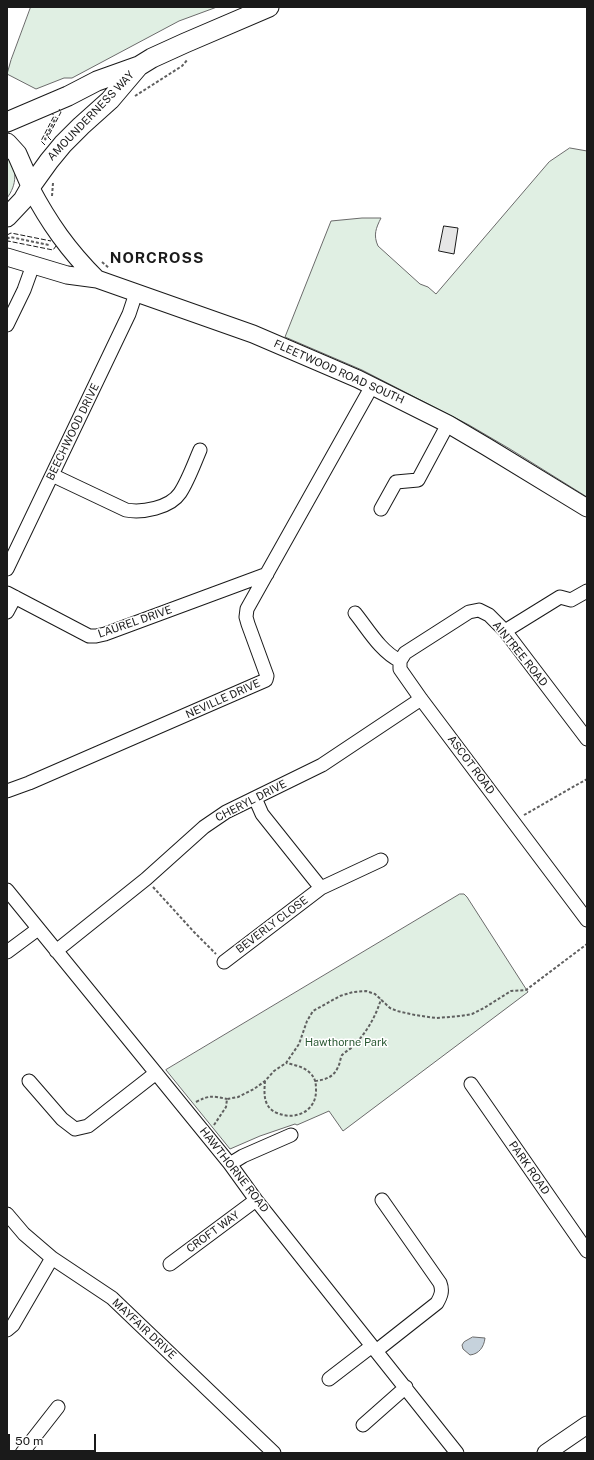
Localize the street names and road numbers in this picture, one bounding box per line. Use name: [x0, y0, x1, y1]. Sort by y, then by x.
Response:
street label: AMOUNDERNESS WAY: [45, 69, 137, 163]
street label: FLEETWOOD ROAD SOUTH: [272, 337, 406, 407]
street label: BEECHWOOD DRIVE: [44, 381, 102, 483]
street label: LAUREL DRIVE: [96, 603, 174, 641]
street label: AINTREE ROAD: [490, 619, 550, 689]
street label: NEVILLE DRIVE: [184, 677, 262, 721]
street label: ASCOT ROAD: [445, 733, 497, 797]
street label: CHERYL DRIVE: [213, 777, 289, 825]
street label: BEVERLY CLOSE: [233, 894, 311, 956]
street label: HAWTHORNE ROAD: [197, 1125, 271, 1215]
street label: PARK ROAD: [506, 1139, 552, 1197]
street label: CROFT WAY: [184, 1208, 242, 1256]
street label: MAYFAIR DRIVE: [109, 1296, 179, 1362]

